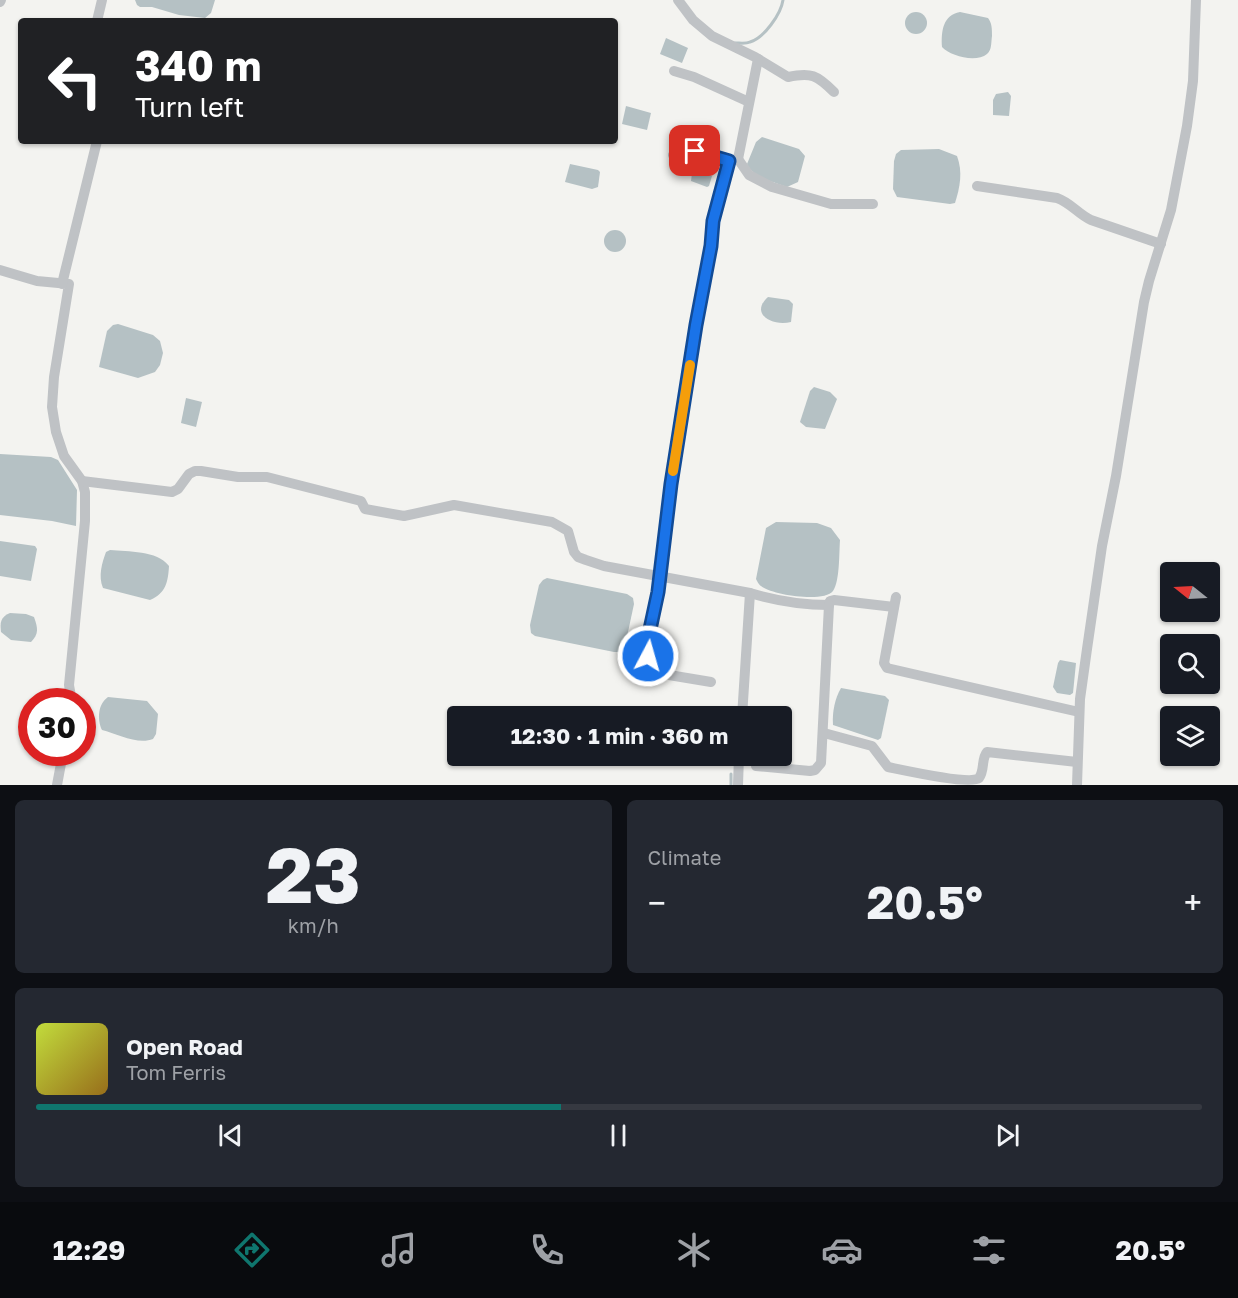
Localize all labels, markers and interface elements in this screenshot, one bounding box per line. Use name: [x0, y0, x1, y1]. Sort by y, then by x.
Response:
text: 340 m: [135, 40, 261, 90]
icon: left: [36, 42, 114, 120]
text: Turn left: [135, 91, 244, 123]
pin: [669, 125, 720, 176]
icon: arrive: [678, 134, 711, 167]
north arrow: [1160, 562, 1220, 622]
map controls: [1160, 562, 1220, 766]
position arrow: [616, 624, 680, 688]
button: search: [1160, 634, 1220, 694]
speed limit sign: 30: [18, 688, 96, 766]
button: layers: [1160, 706, 1220, 766]
text: 12:30 · 1 min · 360 m: [511, 722, 728, 749]
text: 23: [266, 827, 361, 920]
text: Climate: [648, 845, 721, 869]
text: 20.5°: [867, 875, 983, 929]
text: −: [648, 883, 666, 922]
text: +: [1184, 883, 1202, 922]
text: km/h: [288, 913, 339, 937]
text: Open Road: [126, 1033, 243, 1060]
text: Tom Ferris: [126, 1060, 226, 1084]
icon: previous: [214, 1119, 247, 1152]
icon: pause: [602, 1119, 635, 1152]
icon: next: [991, 1119, 1024, 1152]
icon: directions: [231, 1229, 273, 1271]
icon: music: [378, 1229, 420, 1271]
icon: phone: [526, 1229, 568, 1271]
icon: climate: [673, 1229, 715, 1271]
icon: car: [821, 1229, 863, 1271]
icon: filters: [968, 1229, 1010, 1271]
text: 12:29: [53, 1234, 125, 1266]
text: 20.5°: [1116, 1234, 1185, 1266]

